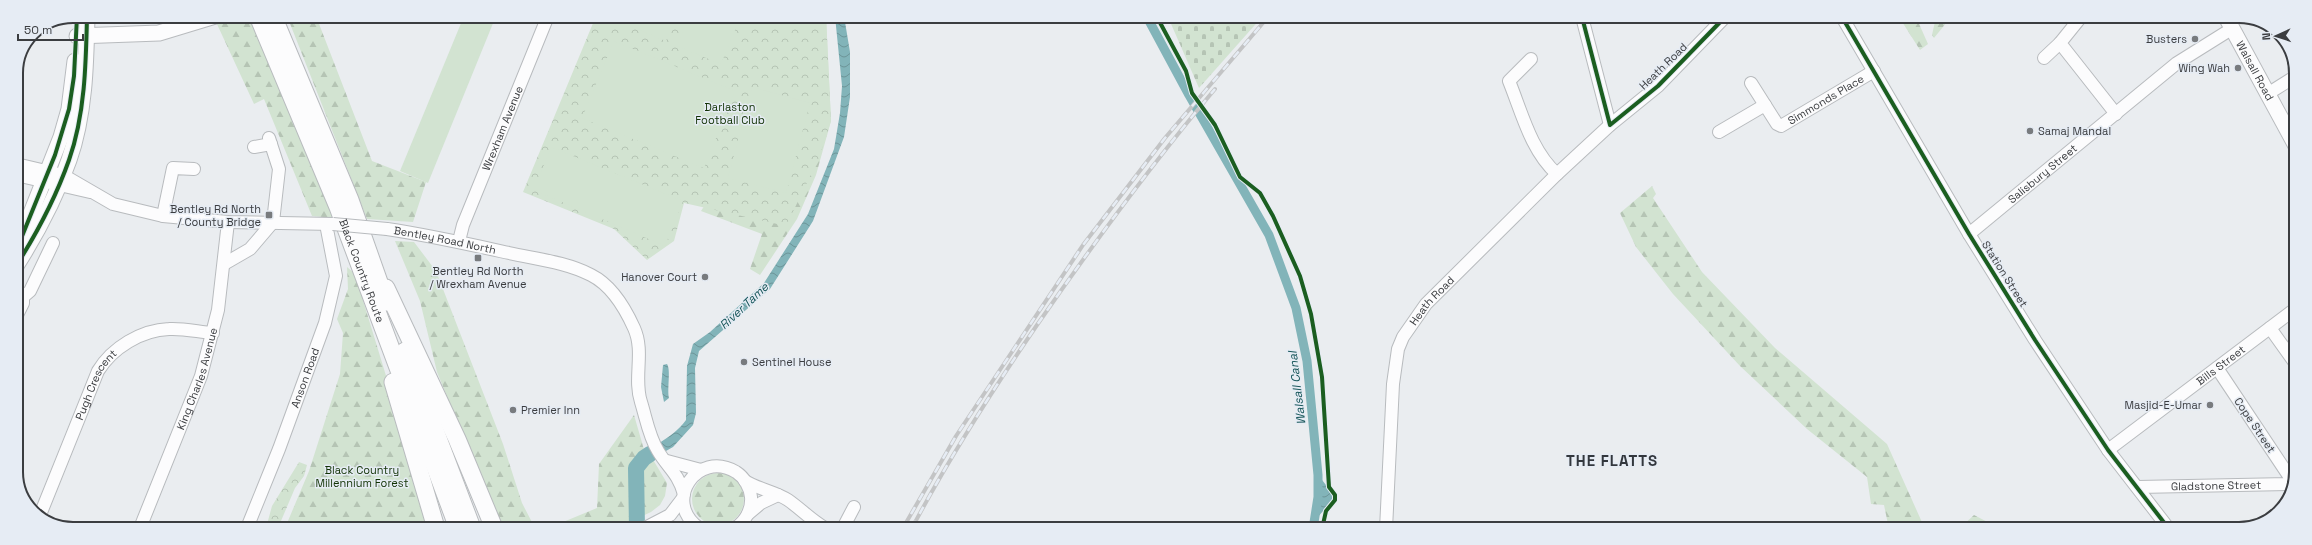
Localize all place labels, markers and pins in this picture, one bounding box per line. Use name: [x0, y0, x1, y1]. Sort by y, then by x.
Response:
place label: Busters: [2146, 32, 2187, 46]
marker: Busters: [2190, 34, 2200, 44]
place label: Wing Wah: [2179, 61, 2230, 75]
marker: Wing Wah: [2233, 63, 2243, 73]
place label: Samaj Mandal: [2038, 124, 2111, 138]
marker: Samaj Mandal: [2025, 126, 2035, 136]
place label: Bentley Rd North / County Bridge: [170, 202, 261, 229]
marker: Bentley Rd North / County Bridge: [264, 210, 274, 220]
marker: Bentley Rd North / Wrexham Avenue: [473, 253, 483, 263]
place label: Bentley Rd North / Wrexham Avenue: [429, 264, 527, 291]
place label: Hanover Court: [621, 270, 697, 284]
marker: Hanover Court: [700, 272, 710, 282]
place label: Sentinel House: [752, 355, 831, 369]
marker: Sentinel House: [739, 357, 749, 367]
place label: Masjid-E-Umar: [2125, 398, 2202, 412]
marker: Masjid-E-Umar: [2205, 400, 2215, 410]
place label: Premier Inn: [521, 403, 580, 417]
marker: Premier Inn: [508, 405, 518, 415]

